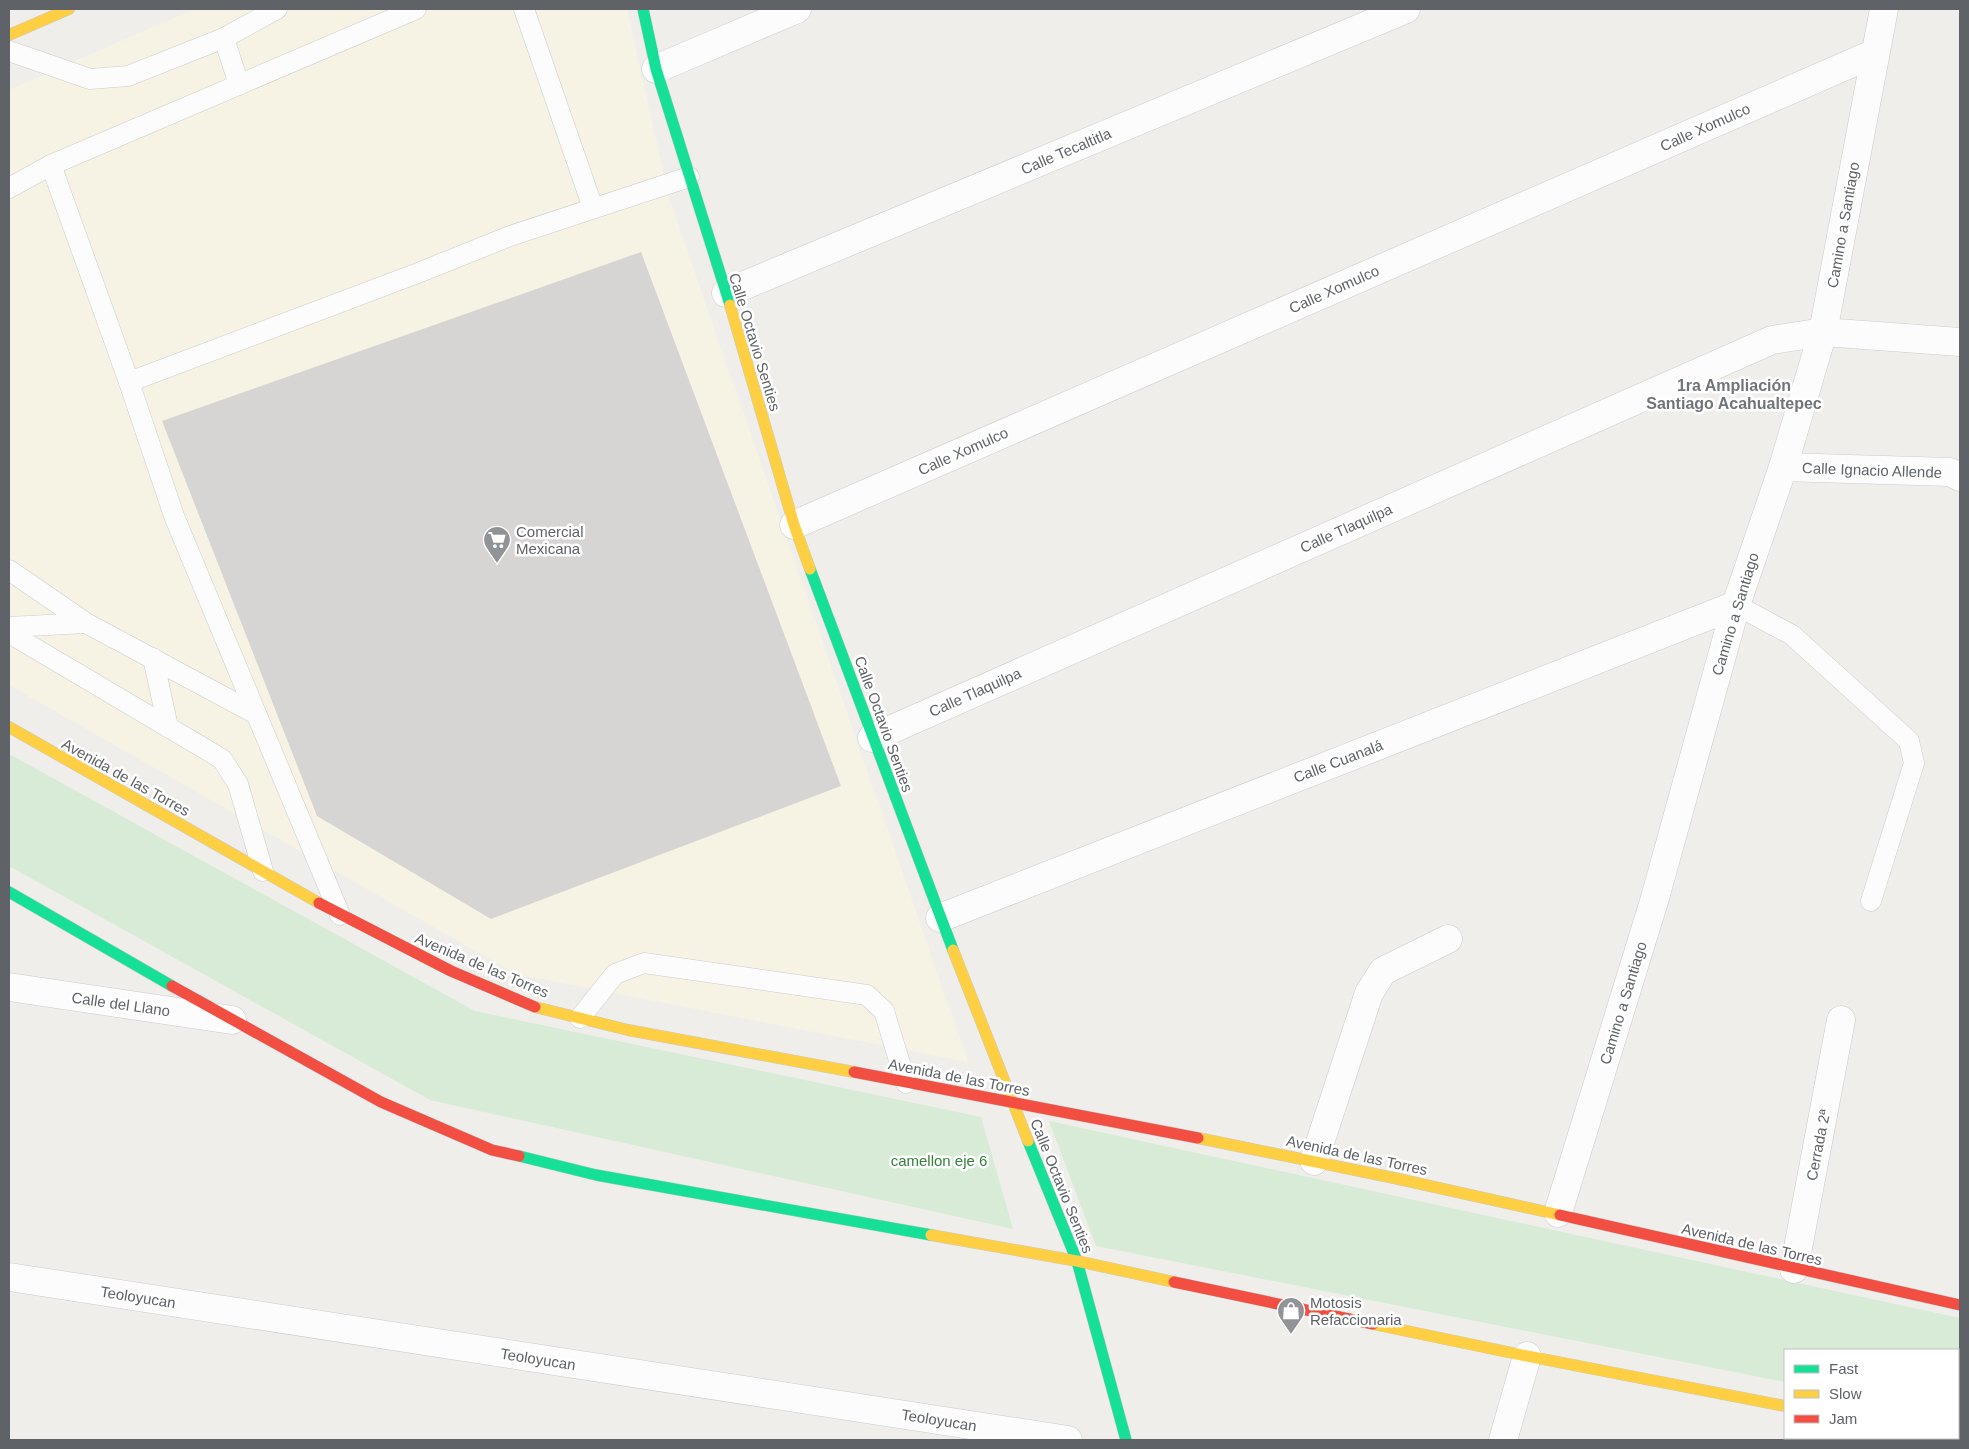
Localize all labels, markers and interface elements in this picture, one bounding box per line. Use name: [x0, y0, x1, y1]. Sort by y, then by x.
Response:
street label: Calle Xomulco: [1657, 100, 1753, 154]
street label: Calle Tecaltitla: [1018, 124, 1114, 178]
street label: Camino a Santiago: [1824, 161, 1862, 289]
street label: Calle Xomulco: [1286, 262, 1382, 316]
street label: Calle Octavio Senties: [726, 271, 784, 413]
district label: 1ra Ampliación Santiago Acahualtepec: [1646, 377, 1822, 412]
street label: Calle Xomulco: [915, 424, 1011, 478]
street label: Calle Ignacio Allende: [1802, 459, 1942, 481]
street label: Calle Tlaquilpa: [1297, 500, 1395, 556]
place label: Comercial Mexicana: [516, 523, 584, 557]
supermarket icon: Comercial Mexicana: [482, 525, 512, 564]
street label: Camino a Santiago: [1708, 551, 1762, 677]
street label: Calle Octavio Senties: [851, 654, 917, 794]
street label: Calle Tlaquilpa: [926, 664, 1024, 720]
street label: Avenida de las Torres: [59, 735, 193, 819]
street label: Calle Cuanalá: [1291, 736, 1386, 786]
street label: Avenida de las Torres: [413, 929, 551, 1001]
street label: Camino a Santiago: [1596, 940, 1650, 1066]
street label: Calle del Llano: [71, 989, 171, 1019]
street label: Avenida de las Torres: [887, 1055, 1031, 1099]
street label: Cerrada 2ª: [1803, 1107, 1833, 1182]
street label: Calle Octavio Senties: [1027, 1116, 1097, 1256]
street label: Avenida de las Torres: [1285, 1132, 1429, 1178]
park label: camellon eje 6: [891, 1152, 987, 1169]
street label: Avenida de las Torres: [1680, 1220, 1824, 1268]
street label: Teoloyucan: [99, 1283, 177, 1311]
place label: Motosis Refaccionaria: [1310, 1294, 1402, 1328]
shop icon: Motosis Refaccionaria: [1276, 1296, 1306, 1335]
street label: Teoloyucan: [499, 1345, 577, 1373]
legend: [1784, 1349, 1959, 1439]
text: Fast: [1829, 1360, 1859, 1377]
text: Slow: [1829, 1385, 1862, 1402]
street label: Teoloyucan: [900, 1406, 978, 1434]
text: Jam: [1829, 1410, 1857, 1427]

